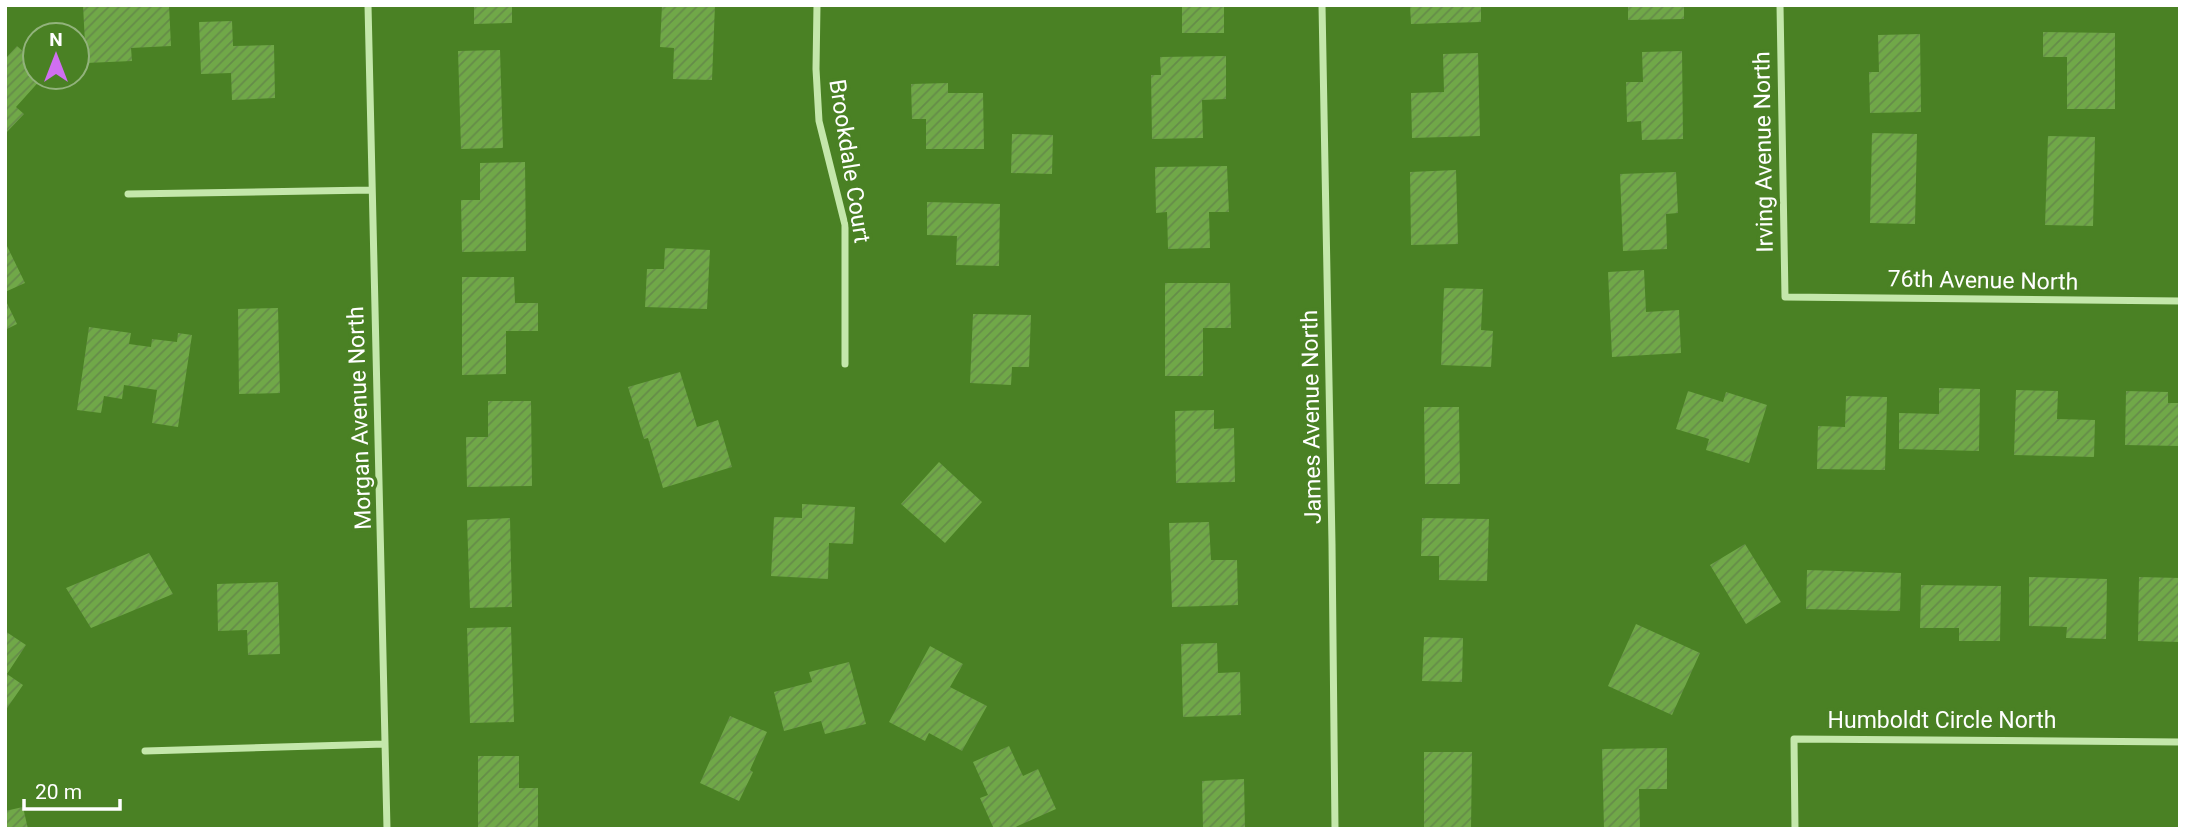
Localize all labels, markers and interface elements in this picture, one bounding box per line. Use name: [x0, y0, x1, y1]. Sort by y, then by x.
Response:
north arrow: [21, 21, 91, 91]
text: N: [49, 28, 63, 51]
street label: Irving Avenue North: [1748, 51, 1779, 253]
street label: Brookdale Court: [823, 77, 876, 245]
street label: 76th Avenue North: [1887, 265, 2079, 296]
street label: Morgan Avenue North: [342, 306, 377, 530]
street label: James Avenue North: [1296, 310, 1327, 524]
street label: Humboldt Circle North: [1828, 707, 2056, 734]
scale bar: [24, 768, 121, 812]
text: 20 m: [35, 780, 82, 804]

